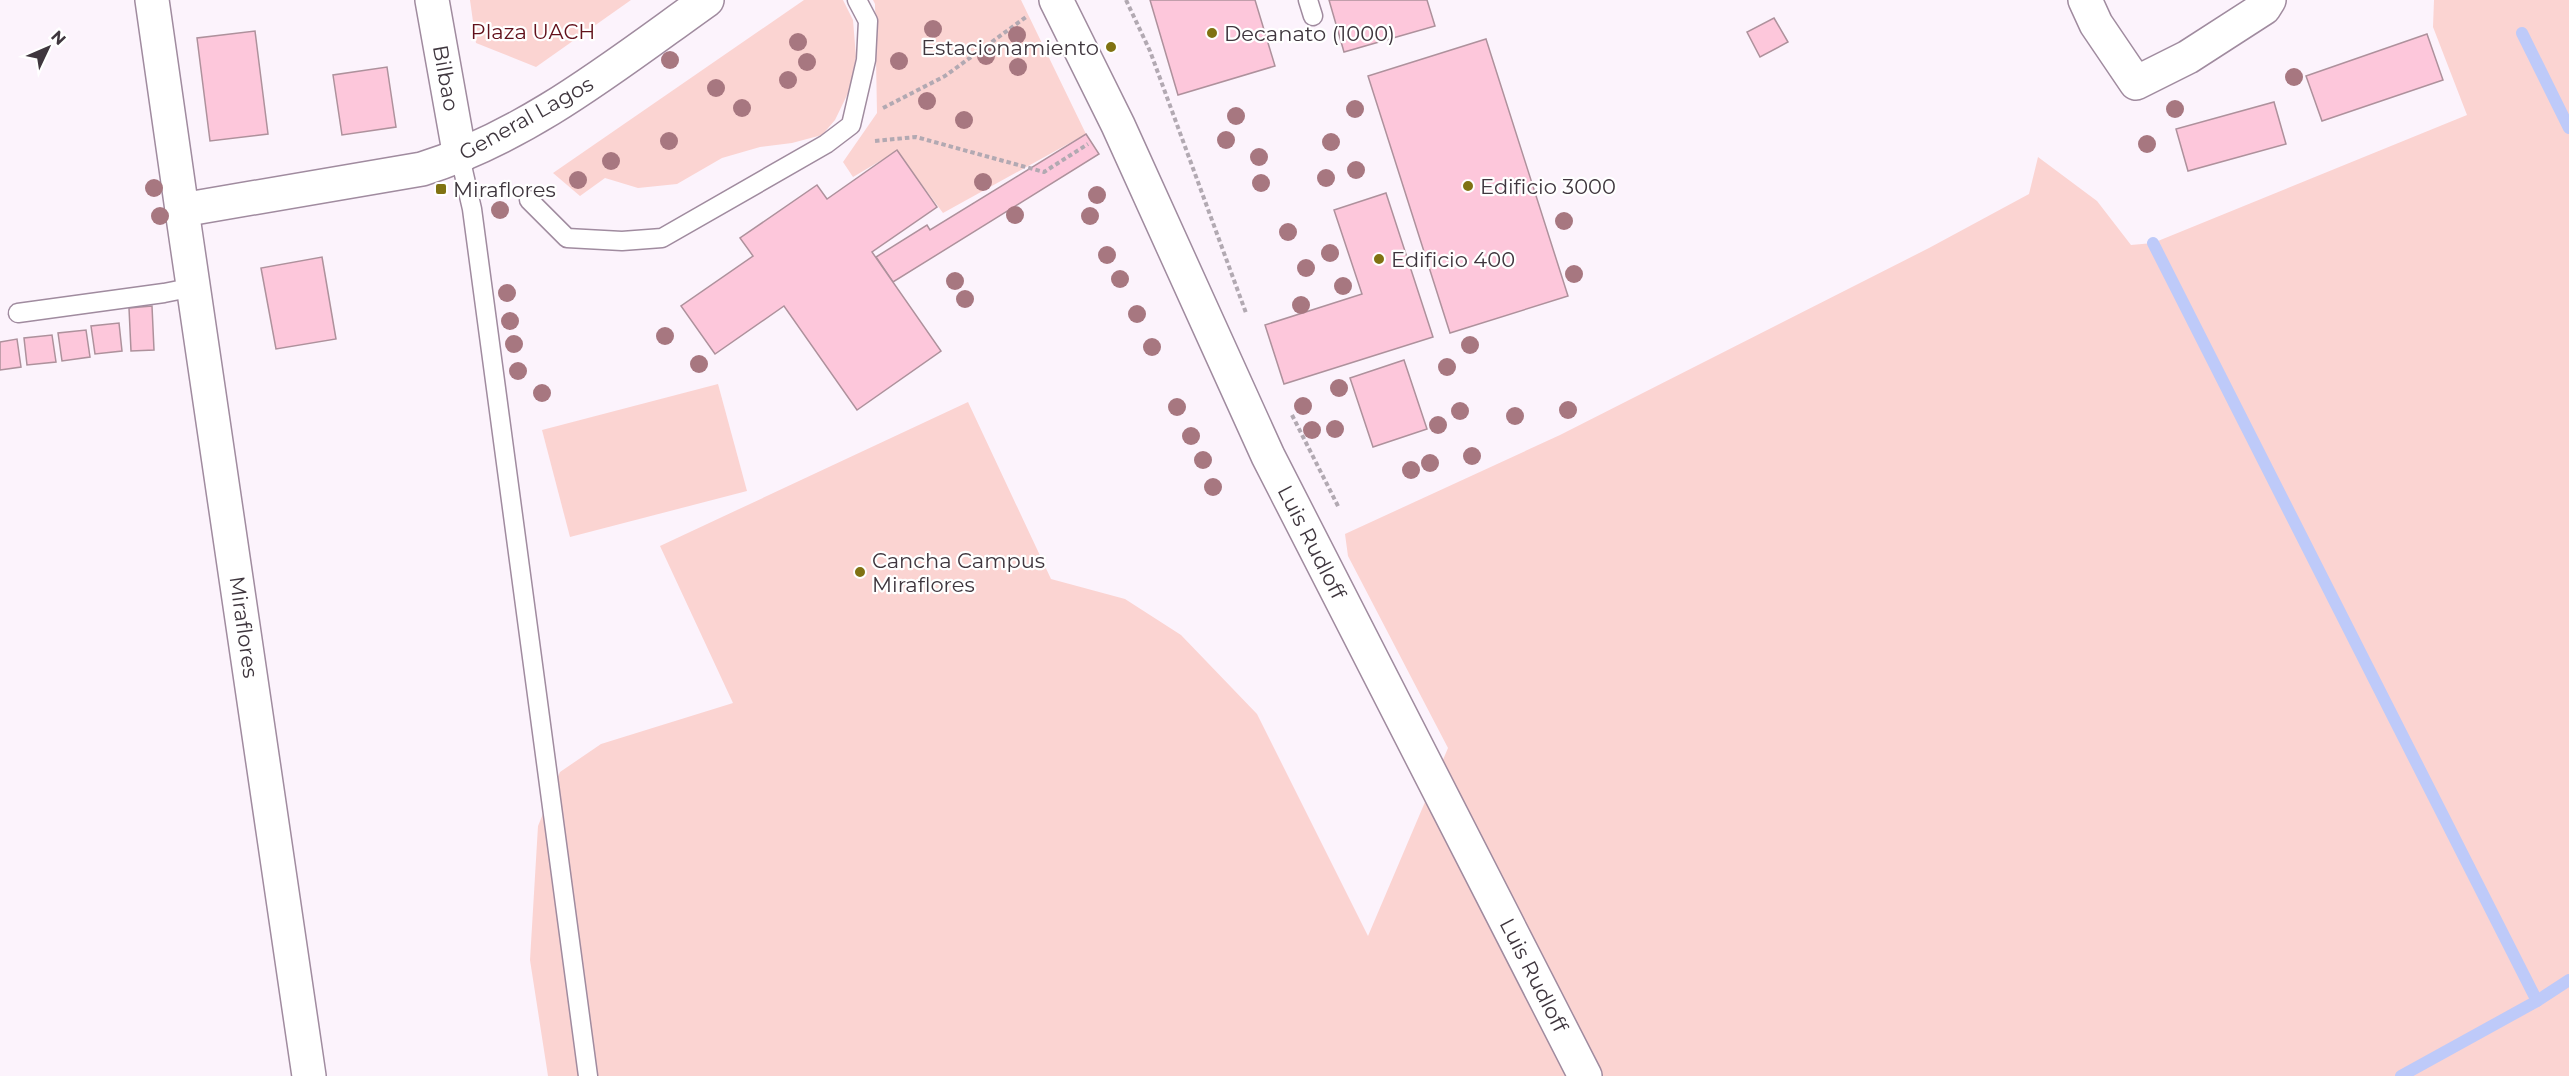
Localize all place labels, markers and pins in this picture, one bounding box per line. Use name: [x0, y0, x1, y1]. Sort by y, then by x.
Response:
place label: Decanato (1000): [1224, 21, 1395, 46]
marker: Decanato (1000): [1205, 26, 1219, 40]
place label: Estacionamiento: [921, 35, 1099, 60]
marker: Estacionamiento: [1104, 40, 1118, 54]
place label: Edificio 3000: [1480, 174, 1616, 199]
place label: Miraflores: [453, 177, 556, 202]
marker: Edificio 3000: [1461, 179, 1475, 193]
marker: Miraflores: [434, 182, 448, 196]
place label: Edificio 400: [1391, 247, 1515, 272]
marker: Edificio 400: [1372, 252, 1386, 266]
place label: Cancha Campus Miraflores: [872, 548, 1045, 597]
marker: Cancha Campus Miraflores: [853, 565, 867, 579]

